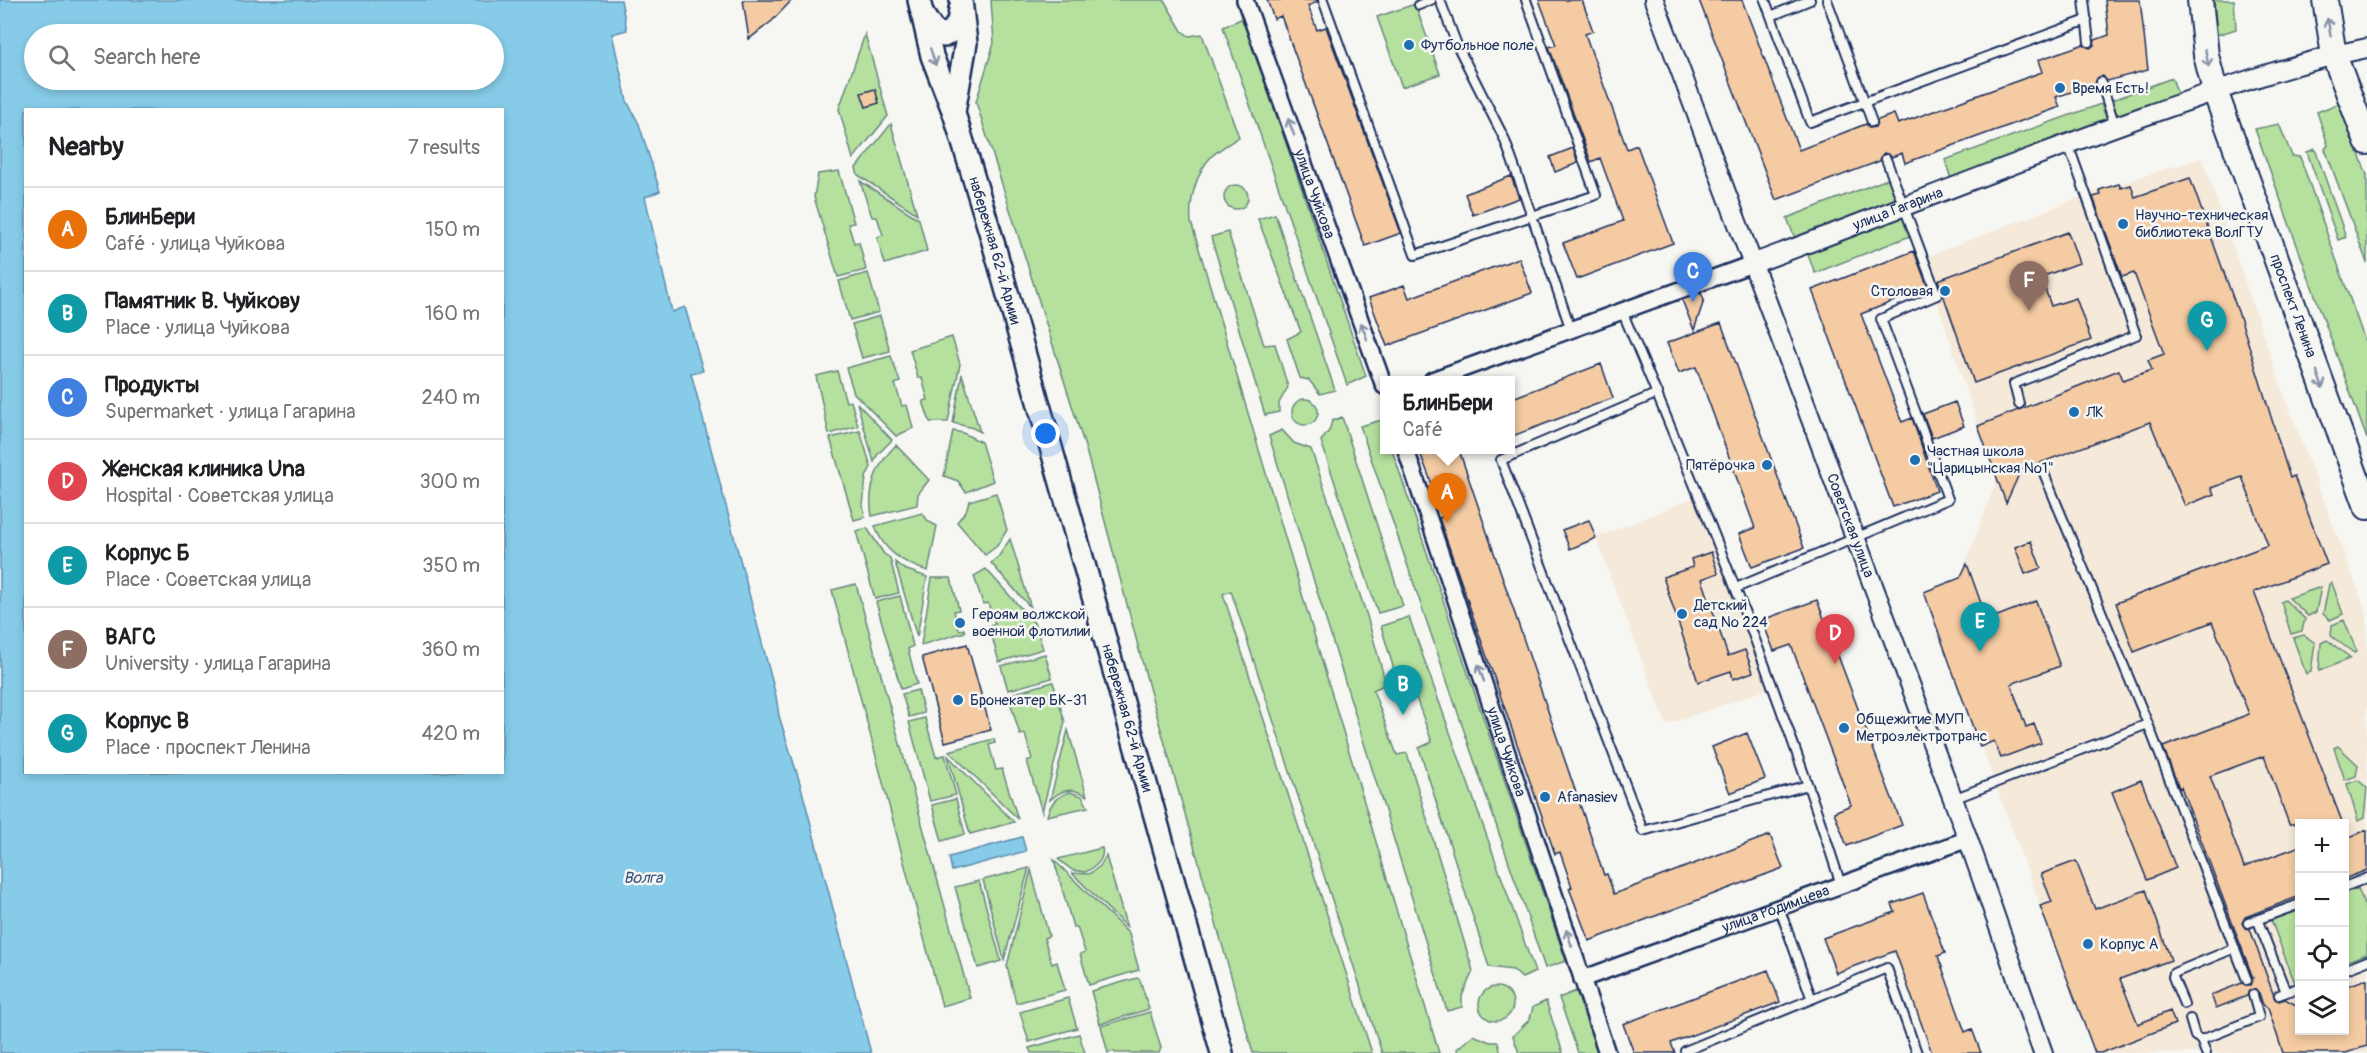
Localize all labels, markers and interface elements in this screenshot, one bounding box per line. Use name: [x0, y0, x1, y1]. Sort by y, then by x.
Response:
one-way arrow: [2323, 18, 2334, 37]
search box: [24, 24, 504, 90]
place label: Футбольное поле: [1421, 36, 1534, 55]
marker: Футбольное поле: [1402, 38, 1416, 52]
icon: search: [45, 41, 78, 74]
text: Search here: [93, 43, 200, 71]
one-way arrow: [928, 47, 939, 66]
one-way arrow: [2202, 48, 2213, 67]
place label: Время Есть!: [2072, 79, 2149, 98]
marker: Время Есть!: [2053, 81, 2067, 95]
one-way arrow: [1285, 119, 1296, 137]
text: Nearby: [48, 131, 124, 163]
text: 7 results: [408, 135, 480, 160]
street label: улица Чуйкова: [1290, 146, 1340, 241]
street label: набережная 62-й Армии: [964, 174, 1025, 327]
street label: улица Гагарина: [1849, 183, 1946, 235]
text: БлинБери: [105, 203, 195, 231]
place label: Научно-техническая библиотека ВолГТУ: [2135, 206, 2268, 242]
text: A: [61, 217, 74, 242]
text: 150 m: [426, 217, 480, 242]
marker: Научно-техническая библиотека ВолГТУ: [2116, 217, 2130, 231]
text: Café · улица Чуйкова: [105, 231, 285, 256]
street label: проспект Ленина: [2266, 251, 2321, 360]
pin: C: [1674, 252, 1712, 302]
pin: F: [2010, 262, 2048, 311]
place label: Столовая: [1871, 282, 1933, 301]
marker: Столовая: [1938, 284, 1952, 298]
text: Памятник В. Чуйкову: [105, 287, 300, 315]
text: B: [62, 301, 73, 326]
text: 160 m: [425, 301, 480, 326]
pin: G: [2188, 302, 2226, 351]
text: Place · улица Чуйкова: [105, 315, 290, 340]
one-way arrow: [1358, 322, 1369, 341]
text: Продукты: [105, 371, 200, 399]
one-way arrow: [2316, 371, 2327, 389]
popup: [1380, 376, 1515, 454]
text: C: [61, 385, 74, 410]
text: 240 m: [421, 385, 480, 410]
text: БлинБери: [1403, 389, 1492, 417]
text: Supermarket · улица Гагарина: [105, 399, 356, 424]
place label: ЛК: [2085, 403, 2104, 422]
marker: ЛК: [2067, 405, 2081, 419]
text: Café: [1403, 417, 1443, 442]
your location: [1031, 419, 1060, 448]
place label: Частная школа "Царицынская №1": [1927, 442, 2054, 478]
marker: Частная школа "Царицынская №1": [1908, 453, 1922, 467]
text: Женская клиника Una: [105, 455, 305, 483]
place label: Пятёрочка: [1686, 456, 1755, 475]
marker: Пятёрочка: [1760, 458, 1774, 472]
text: D: [61, 469, 74, 494]
text: 300 m: [419, 469, 480, 494]
street label: Советская улица: [1823, 471, 1879, 580]
pin: A: [1428, 474, 1466, 523]
text: Hospital · Советская улица: [105, 483, 334, 508]
text: Корпус Б: [105, 539, 190, 567]
text: E: [62, 553, 73, 578]
text: 350 m: [422, 553, 480, 578]
text: Place · Советская улица: [105, 567, 311, 592]
place label: Детский сад № 224: [1693, 596, 1768, 632]
pin: E: [1960, 602, 2000, 652]
place label: Героям волжской военной флотилии: [972, 605, 1091, 641]
marker: Детский сад № 224: [1675, 607, 1689, 621]
pin: D: [1816, 614, 1854, 664]
marker: Героям волжской военной флотилии: [953, 616, 967, 630]
text: ВАГС: [105, 623, 156, 651]
text: F: [61, 637, 74, 662]
text: 360 m: [421, 637, 480, 662]
street label: набережная 62-й Армии: [1097, 642, 1157, 795]
text: University · улица Гагарина: [105, 651, 331, 676]
one-way arrow: [1474, 664, 1485, 683]
pin: B: [1384, 666, 1422, 715]
place label: Бронекатер БК-31: [970, 691, 1087, 710]
marker: Бронекатер БК-31: [951, 693, 965, 707]
street label: улица Чуйкова: [1482, 703, 1530, 799]
text: Корпус В: [105, 707, 189, 735]
place label: Общежитие МУП Метроэлектротранс: [1856, 710, 1988, 746]
text: G: [61, 721, 74, 746]
text: 420 m: [421, 721, 480, 746]
marker: Общежитие МУП Метроэлектротранс: [1837, 721, 1851, 735]
text: Place · проспект Ленина: [105, 735, 311, 760]
place label: Afanasiev: [1557, 788, 1618, 807]
marker: Afanasiev: [1538, 790, 1552, 804]
map controls: [2295, 819, 2349, 1035]
button: +: [2295, 819, 2349, 873]
water label: Волга: [624, 868, 664, 888]
button: −: [2295, 873, 2349, 927]
street label: улица Родимцева: [1718, 881, 1832, 937]
button: locate: [2295, 927, 2349, 981]
one-way arrow: [1563, 929, 1574, 948]
place label: Корпус А: [2100, 935, 2159, 954]
marker: Корпус А: [2081, 937, 2095, 951]
button: layers: [2295, 981, 2349, 1035]

